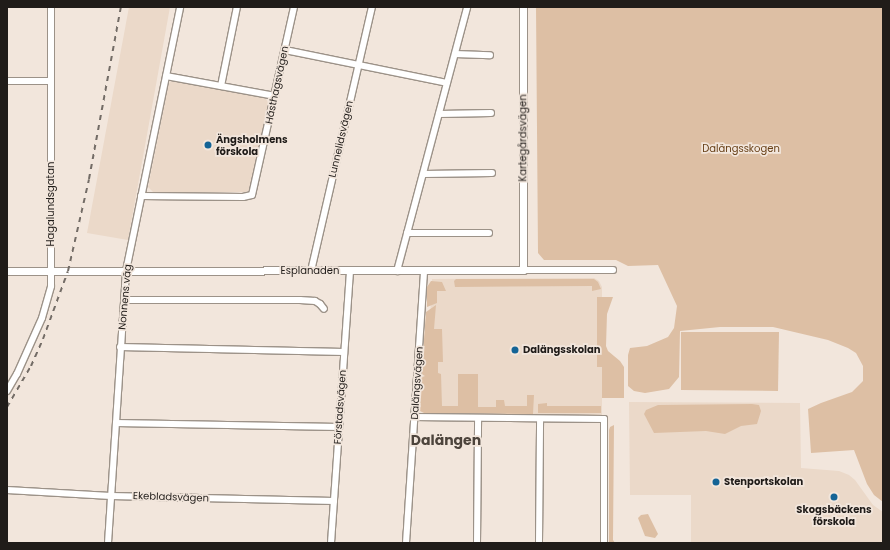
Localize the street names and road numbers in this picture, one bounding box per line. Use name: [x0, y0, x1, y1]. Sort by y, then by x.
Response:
street label: Hästhagsvägen: [263, 45, 291, 125]
street label: Kartegårdsvägen: [517, 94, 529, 182]
street label: Lunnelidsvägen: [326, 99, 356, 179]
street label: Hagalundsgatan: [45, 162, 57, 246]
street label: Nonnens väg: [116, 264, 134, 330]
street label: Esplanaden: [281, 265, 339, 277]
street label: Dalängsvägen: [408, 346, 426, 420]
street label: Förstadsvägen: [331, 369, 349, 445]
street label: Ekebladsvägen: [133, 490, 209, 504]

